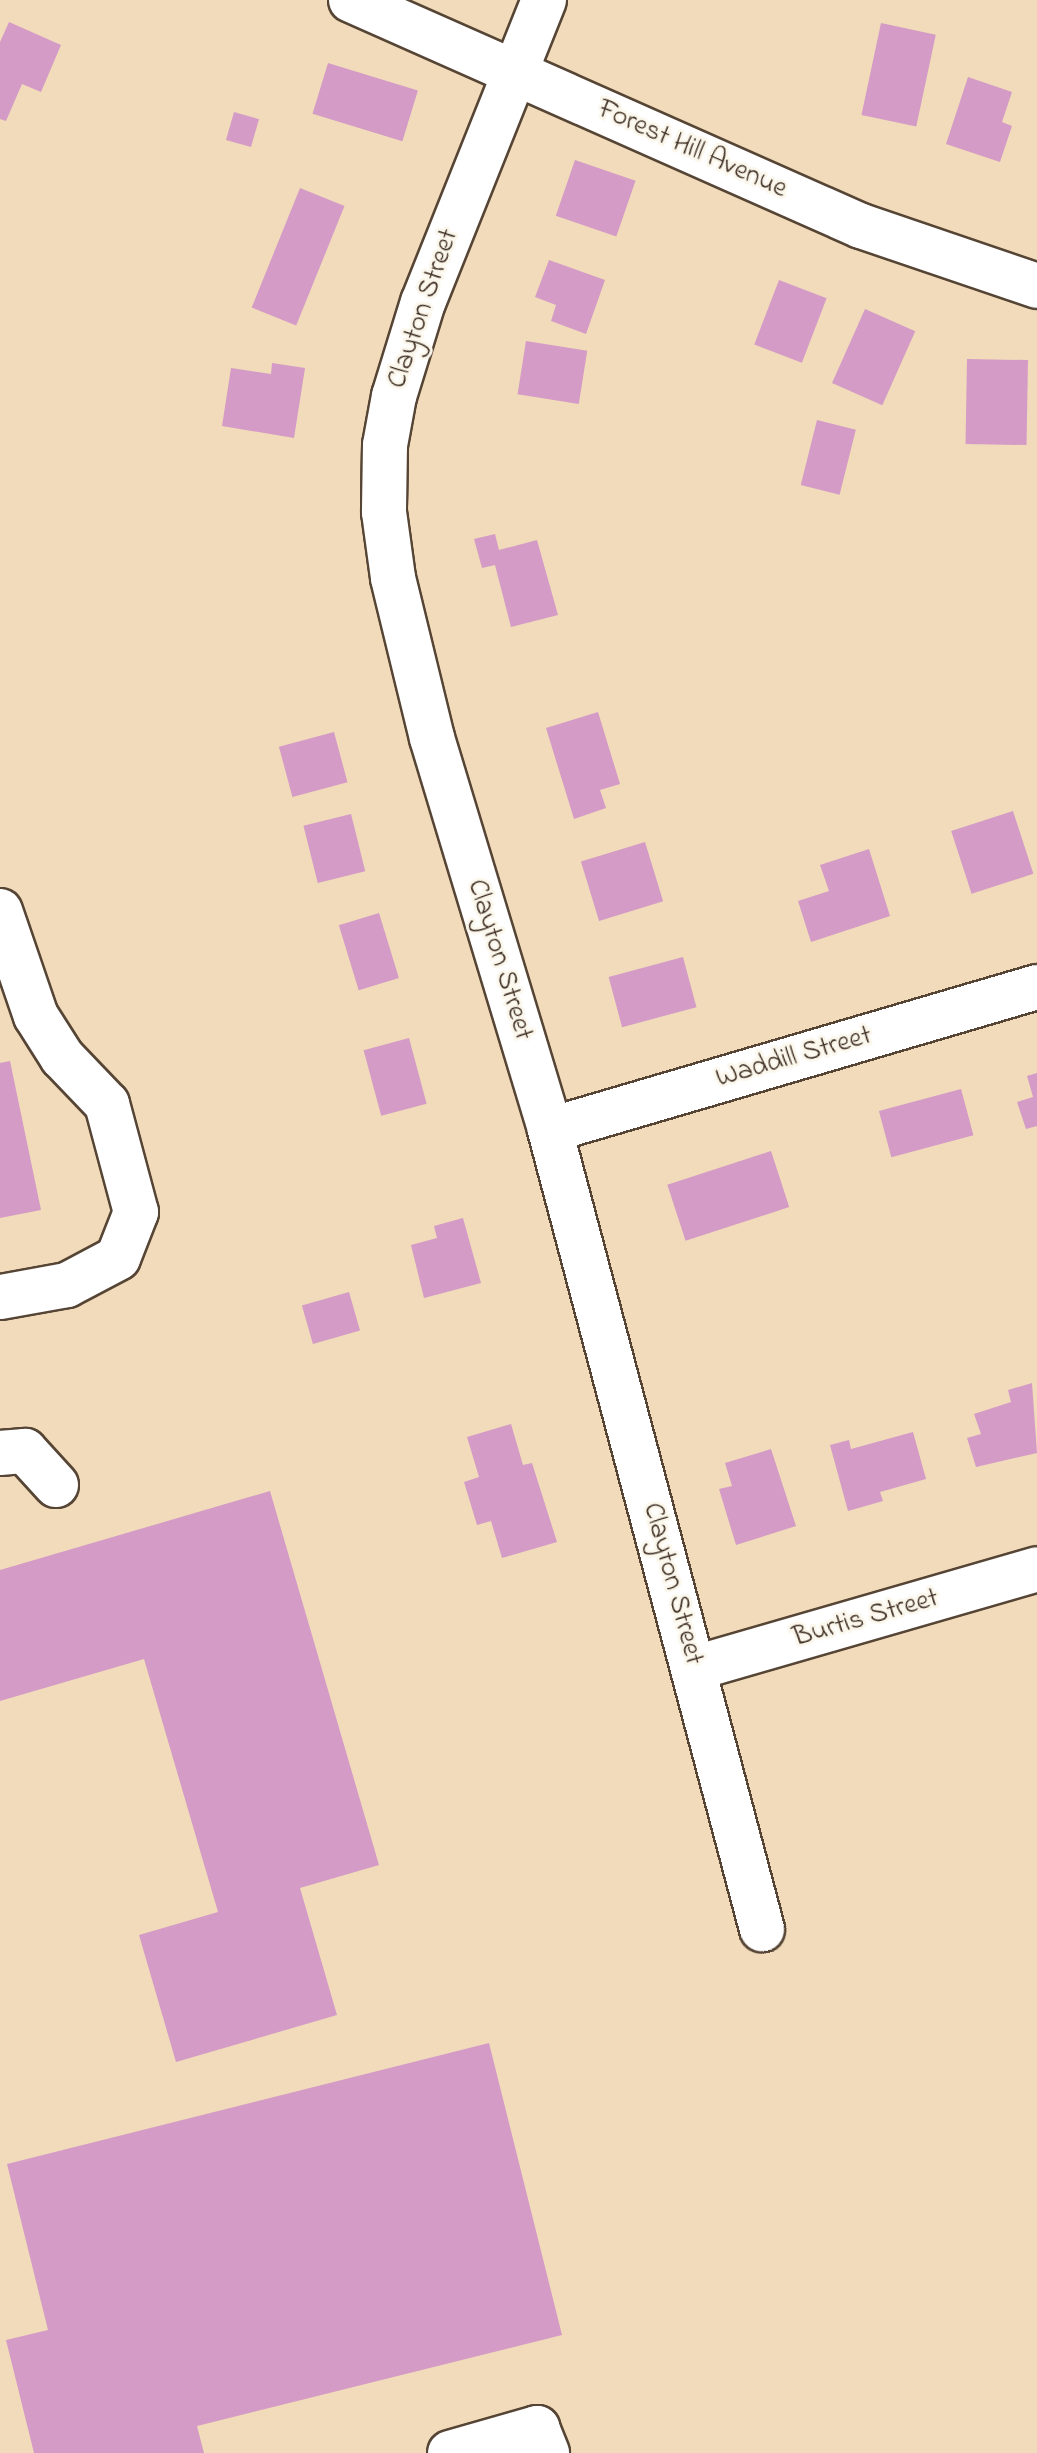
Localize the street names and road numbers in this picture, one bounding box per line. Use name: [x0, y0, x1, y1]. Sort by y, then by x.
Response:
street label: Forest Hill Avenue: [592, 93, 792, 207]
street label: Clayton Street: [381, 225, 467, 393]
street label: Clayton Street: [459, 876, 539, 1044]
street label: Waddill Street: [712, 1020, 876, 1096]
street label: Clayton Street: [634, 1499, 710, 1669]
street label: Burtis Street: [789, 1582, 943, 1656]

